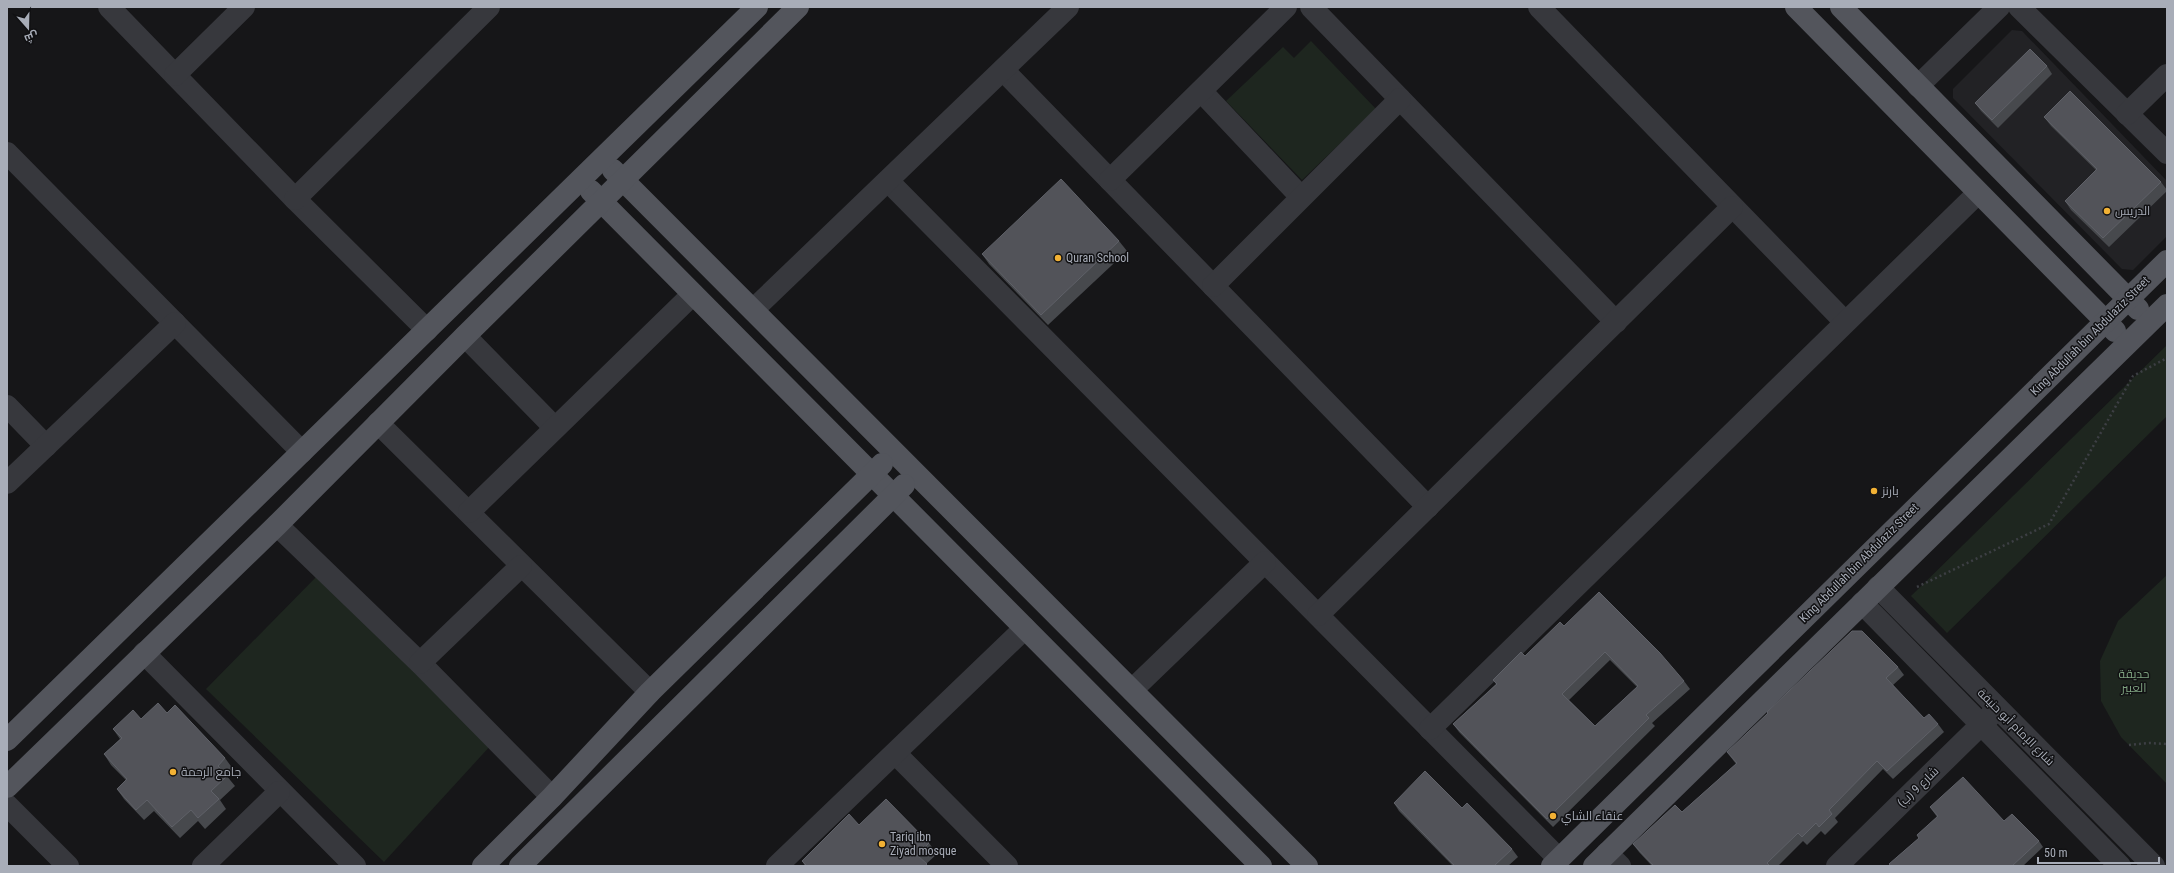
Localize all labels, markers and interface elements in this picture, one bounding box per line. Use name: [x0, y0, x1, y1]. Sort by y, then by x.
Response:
north arrow: [8, 8, 48, 48]
text: ش: [22, 28, 40, 45]
place label: الدريس: [2115, 204, 2150, 218]
marker: الدريس: [2102, 206, 2112, 216]
place label: Quran School: [1066, 251, 1129, 265]
marker: Quran School: [1053, 253, 1063, 263]
street label: King Abdullah bin Abdulaziz Street: [2028, 273, 2153, 398]
place label: بارنز: [1881, 484, 1899, 498]
marker: بارنز: [1869, 486, 1879, 496]
street label: King Abdullah bin Abdulaziz Street: [1797, 500, 1922, 625]
park label: حديقة العبير: [2119, 667, 2149, 695]
street label: شارع الإمام أبو حنيفة: [1974, 685, 2058, 769]
street label: شارع 9 (ب): [1895, 764, 1942, 811]
place label: جامع الرحمة: [181, 765, 241, 780]
marker: جامع الرحمة: [168, 767, 178, 777]
place label: عنقاء الشاي: [1561, 809, 1623, 826]
marker: عنقاء الشاي: [1548, 811, 1558, 821]
place label: Tariq ibn Ziyad mosque: [890, 830, 957, 858]
marker: Tariq ibn Ziyad mosque: [877, 839, 887, 849]
scale bar: [2038, 839, 2159, 865]
text: 50 m: [2044, 846, 2068, 860]

